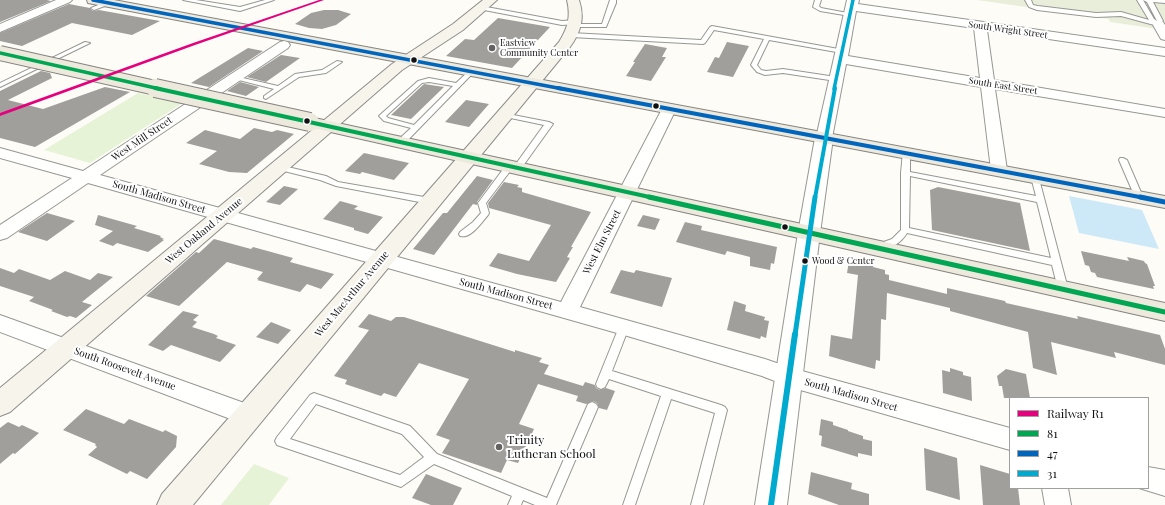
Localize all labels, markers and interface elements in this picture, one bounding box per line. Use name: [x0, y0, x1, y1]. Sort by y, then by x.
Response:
street label: South Wright Street: [968, 19, 1048, 41]
place label: Eastview Community Center: [500, 38, 578, 59]
marker: Eastview Community Center: [487, 43, 497, 53]
unlabelled marker: [409, 55, 419, 65]
street label: South East Street: [968, 75, 1038, 97]
unlabelled marker: [651, 101, 661, 111]
street label: West Mill Street: [109, 114, 175, 164]
unlabelled marker: [302, 116, 312, 126]
street label: South Madison Street: [111, 178, 207, 216]
street label: West Oakland Avenue: [163, 195, 245, 267]
street label: West Elm Street: [581, 208, 623, 276]
unlabelled marker: [780, 222, 790, 232]
street label: West MacArthur Avenue: [313, 249, 391, 339]
marker: Wood & Center: [800, 256, 810, 266]
place label: Wood & Center: [812, 256, 874, 266]
street label: South Madison Street: [458, 276, 554, 312]
street label: South Roosevelt Avenue: [73, 345, 177, 393]
street label: South Madison Street: [803, 376, 899, 414]
legend: [1009, 397, 1149, 489]
text: Railway R1: [1047, 405, 1104, 421]
text: 81: [1047, 425, 1058, 441]
place label: Trinity Lutheran School: [507, 433, 596, 461]
marker: Trinity Lutheran School: [494, 442, 504, 452]
text: 47: [1047, 445, 1058, 461]
text: 31: [1047, 465, 1057, 481]

